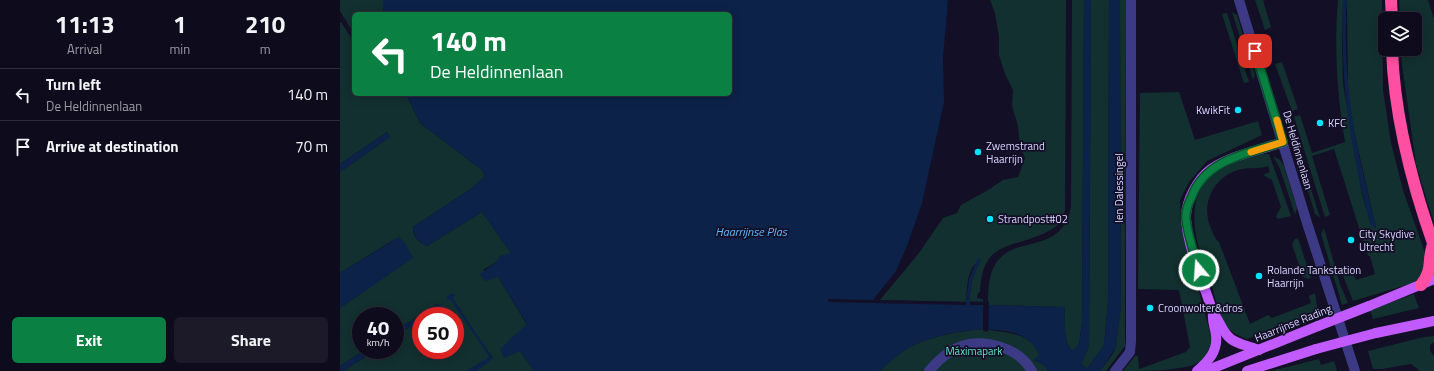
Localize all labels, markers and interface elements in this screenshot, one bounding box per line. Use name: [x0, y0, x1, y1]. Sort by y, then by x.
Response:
text: 11:13: [55, 6, 115, 42]
text: 1: [173, 6, 187, 42]
text: 210: [245, 6, 285, 42]
map controls: [1378, 12, 1422, 56]
button: layers: [1378, 12, 1422, 56]
text: 140 m: [430, 19, 507, 62]
icon: left: [364, 28, 416, 80]
pin: [1238, 34, 1272, 68]
text: Arrival: [67, 39, 102, 59]
text: min: [169, 39, 190, 59]
text: m: [260, 39, 271, 59]
icon: arrive: [1244, 40, 1266, 62]
text: De Heldinnenlaan: [430, 58, 563, 85]
text: Turn left: [46, 73, 101, 96]
text: 140 m: [287, 83, 328, 106]
icon: left: [12, 84, 34, 106]
text: De Heldinnenlaan: [46, 96, 142, 116]
place label: KwikFit: [1196, 102, 1230, 118]
marker: KwikFit: [1233, 105, 1243, 115]
street label: De Heldinnenlaan: [1279, 109, 1317, 191]
place label: KFC: [1328, 115, 1346, 131]
marker: KFC: [1315, 118, 1325, 128]
text: Arrive at destination: [46, 135, 179, 158]
text: 70 m: [295, 135, 328, 158]
icon: arrive: [12, 136, 34, 158]
place label: Zwemstrand Haarrijn: [986, 138, 1045, 167]
marker: Zwemstrand Haarrijn: [973, 147, 983, 157]
street label: Ien Dalessingel: [1111, 153, 1127, 223]
place label: Strandpost#02: [998, 211, 1068, 227]
marker: Strandpost#02: [985, 214, 995, 224]
water label: Haarrijnse Plas: [715, 222, 788, 241]
place label: City Skydive Utrecht: [1359, 226, 1415, 255]
marker: City Skydive Utrecht: [1346, 235, 1356, 245]
position arrow: [1178, 249, 1220, 291]
place label: Rolande Tankstation Haarrijn: [1267, 262, 1361, 291]
marker: Rolande Tankstation Haarrijn: [1254, 271, 1264, 281]
place label: Croonwolter&dros: [1158, 300, 1243, 316]
street label: Haarrijnse Rading: [1252, 300, 1334, 346]
marker: Croonwolter&dros: [1145, 303, 1155, 313]
speed limit sign: 50: [412, 307, 464, 359]
text: 40: [367, 312, 389, 343]
button: Exit: [12, 317, 166, 363]
button: Share: [174, 317, 328, 363]
text: km/h: [367, 335, 389, 350]
park label: Máximapark: [945, 343, 1003, 359]

